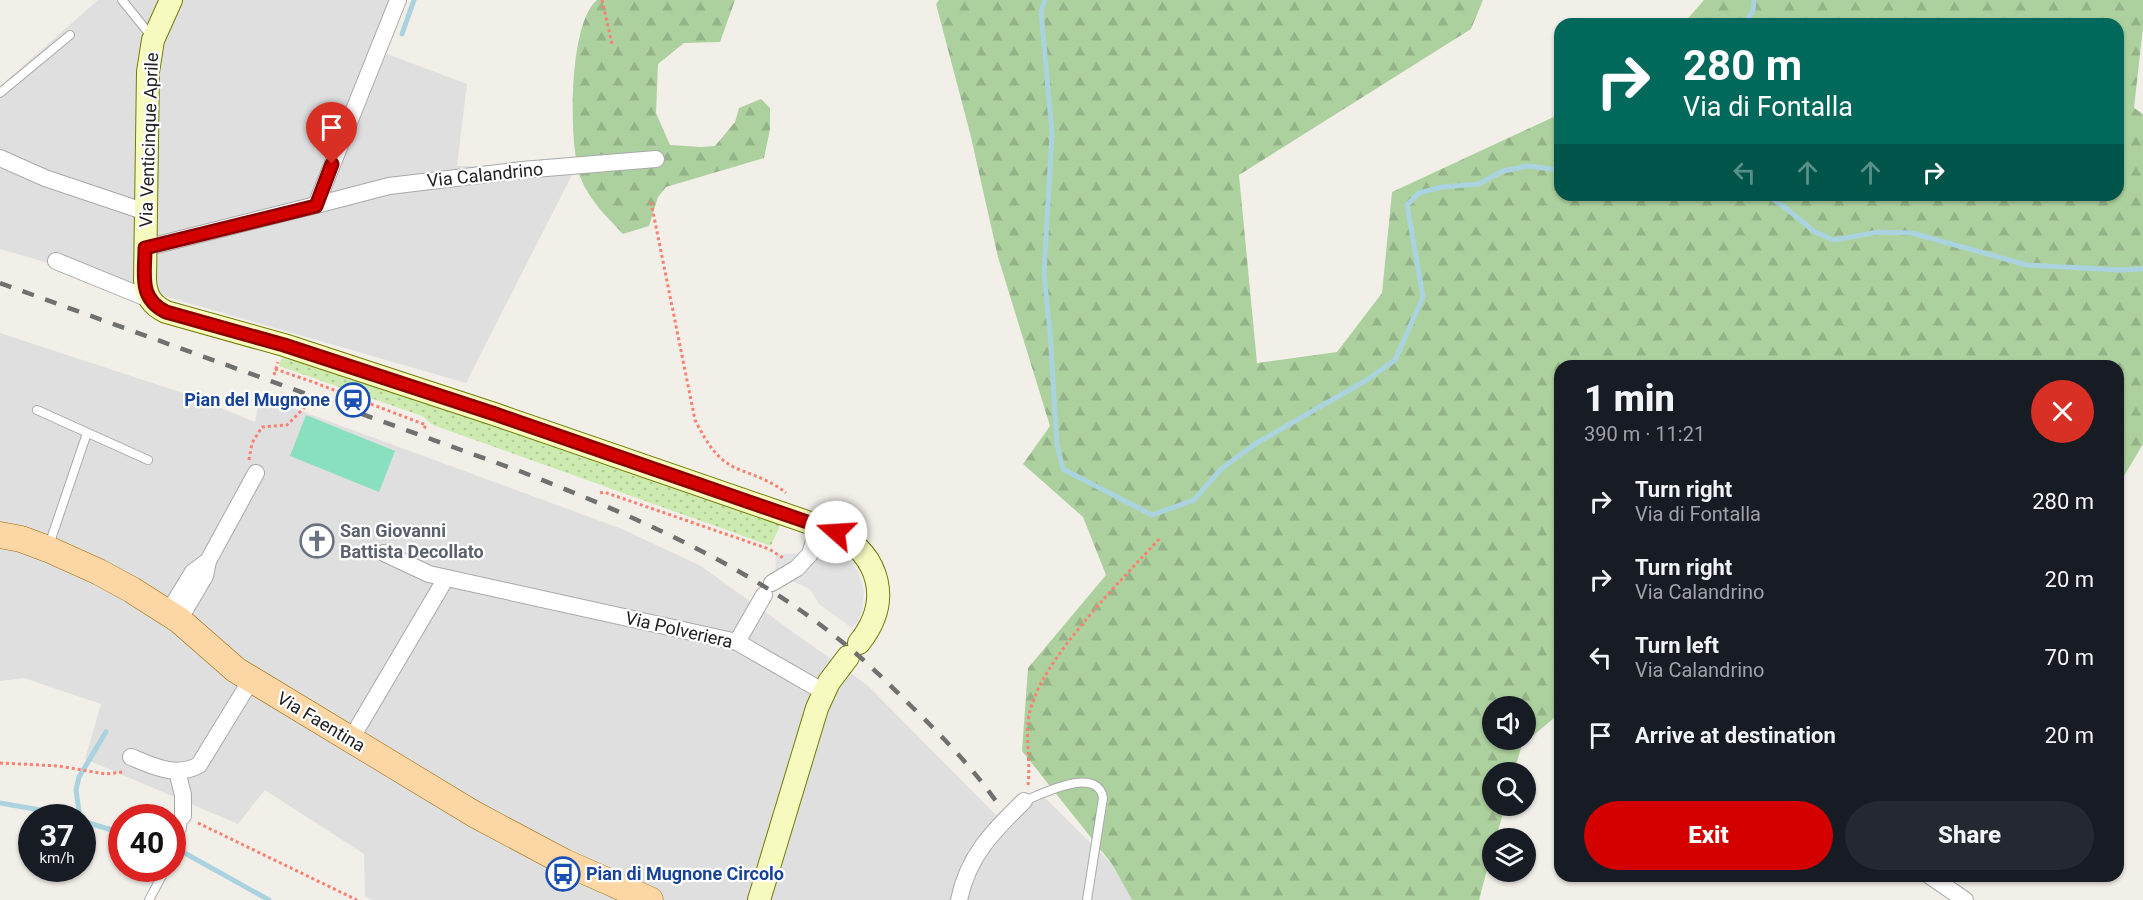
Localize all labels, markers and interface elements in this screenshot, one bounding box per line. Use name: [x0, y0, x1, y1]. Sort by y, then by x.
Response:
text: 280 m: [1683, 41, 1802, 90]
icon: right: [1584, 42, 1662, 120]
street label: Via Venticinque Aprile: [135, 52, 162, 228]
text: Via di Fontalla: [1683, 91, 1853, 123]
pin: [306, 102, 357, 164]
icon: arrive: [315, 111, 348, 144]
icon: left: [1728, 156, 1761, 189]
icon: ahead: [1791, 156, 1824, 189]
icon: ahead: [1854, 156, 1887, 189]
icon: right: [1917, 156, 1950, 189]
street label: Via Calandrino: [426, 158, 544, 191]
text: 1 min: [1584, 378, 1675, 420]
button: close: [2031, 380, 2094, 443]
station icon: Pian del Mugnone: [335, 382, 371, 418]
place label: Pian del Mugnone: [184, 389, 330, 410]
text: 390 m · 11:21: [1584, 422, 1705, 446]
text: Turn right: [1635, 477, 1732, 502]
icon: right: [1584, 485, 1617, 518]
text: 280 m: [2032, 489, 2094, 514]
position arrow: [804, 500, 868, 564]
text: Via di Fontalla: [1635, 502, 1761, 526]
place label: San Giovanni Battista Decollato: [340, 520, 484, 562]
church icon: San Giovanni Battista Decollato: [299, 523, 335, 559]
text: Turn right: [1635, 555, 1732, 580]
icon: right: [1584, 563, 1617, 596]
text: 20 m: [2045, 567, 2094, 592]
text: Via Calandrino: [1635, 580, 1765, 604]
street label: Via Polveriera: [623, 607, 735, 652]
text: Turn left: [1635, 633, 1719, 658]
icon: left: [1584, 641, 1617, 674]
text: 70 m: [2045, 645, 2094, 670]
text: Via Calandrino: [1635, 658, 1765, 682]
street label: Via Faentina: [273, 687, 369, 756]
map controls: [1482, 696, 1536, 882]
button: sound: [1482, 696, 1536, 750]
icon: arrive: [1584, 719, 1617, 752]
text: Arrive at destination: [1635, 723, 1836, 748]
text: 20 m: [2045, 723, 2094, 748]
button: search: [1482, 762, 1536, 816]
button: Exit: [1584, 801, 1833, 870]
button: Share: [1845, 801, 2094, 870]
speed limit sign: 40: [108, 804, 186, 882]
text: 37: [40, 818, 74, 853]
button: layers: [1482, 828, 1536, 882]
text: km/h: [39, 849, 75, 867]
bus stop icon: Pian di Mugnone Circolo: [545, 856, 581, 892]
place label: Pian di Mugnone Circolo: [586, 863, 784, 884]

